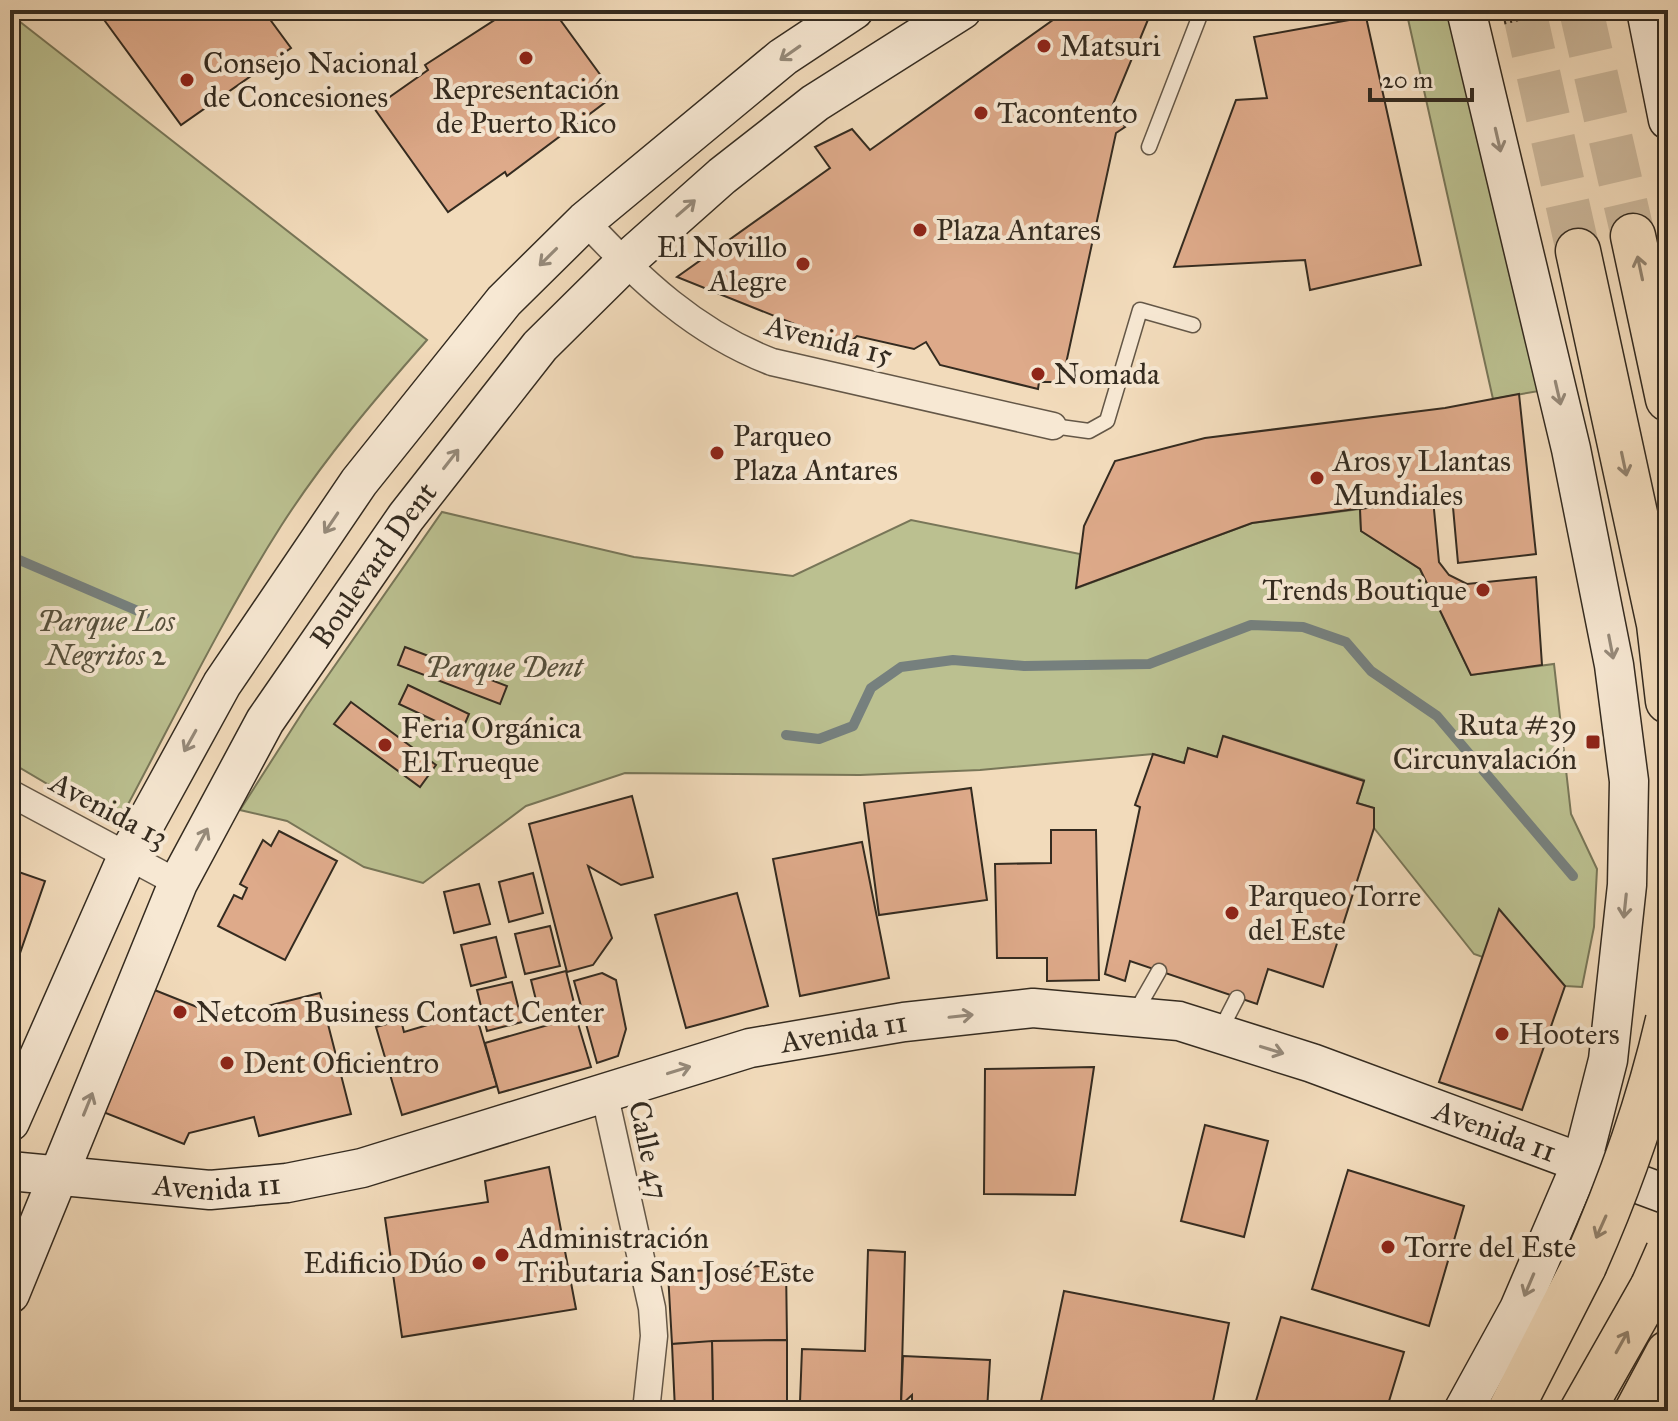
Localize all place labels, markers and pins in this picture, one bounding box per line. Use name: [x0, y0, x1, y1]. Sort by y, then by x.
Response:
place label: Matsuri: [1060, 28, 1161, 64]
marker: Matsuri: [1035, 37, 1053, 55]
place label: Consejo Nacional de Concesiones: [203, 45, 419, 115]
marker: Representación de Puerto Rico: [517, 49, 535, 67]
marker: Consejo Nacional de Concesiones: [178, 71, 196, 89]
place label: Representación de Puerto Rico: [432, 71, 620, 141]
place label: Tacontento: [997, 95, 1138, 131]
marker: Tacontento: [972, 104, 990, 122]
place label: Plaza Antares: [936, 212, 1101, 248]
marker: Plaza Antares: [911, 221, 929, 239]
place label: El Novillo Alegre: [657, 229, 787, 299]
marker: El Novillo Alegre: [794, 255, 812, 273]
place label: Nomada: [1054, 356, 1160, 392]
marker: Nomada: [1029, 365, 1047, 383]
place label: Parqueo Plaza Antares: [733, 418, 898, 488]
place label: Aros y Llantas Mundiales: [1331, 443, 1511, 513]
marker: Parqueo Plaza Antares: [708, 444, 726, 462]
marker: Aros y Llantas Mundiales: [1308, 469, 1326, 487]
place label: Trends Boutique: [1262, 572, 1467, 608]
marker: Trends Boutique: [1474, 581, 1492, 599]
place label: Ruta #39 Circunvalación: [1393, 707, 1577, 777]
place label: Feria Orgánica El Trueque: [401, 710, 582, 780]
marker: Ruta #39 Circunvalación: [1584, 733, 1602, 751]
marker: Feria Orgánica El Trueque: [376, 736, 394, 754]
place label: Parqueo Torre del Este: [1248, 878, 1421, 948]
marker: Parqueo Torre del Este: [1223, 904, 1241, 922]
place label: Netcom Business Contact Center: [196, 994, 605, 1030]
marker: Netcom Business Contact Center: [171, 1003, 189, 1021]
place label: Hooters: [1518, 1016, 1620, 1052]
marker: Hooters: [1493, 1025, 1511, 1043]
place label: Dent Oficientro: [243, 1045, 439, 1081]
marker: Dent Oficientro: [218, 1054, 236, 1072]
place label: Administración Tributaria San José Este: [516, 1220, 814, 1290]
place label: Torre del Este: [1404, 1229, 1576, 1265]
marker: Torre del Este: [1379, 1238, 1397, 1256]
place label: Edificio Dúo: [303, 1245, 463, 1281]
marker: Administración Tributaria San José Este: [493, 1246, 511, 1264]
marker: Edificio Dúo: [470, 1254, 488, 1272]

